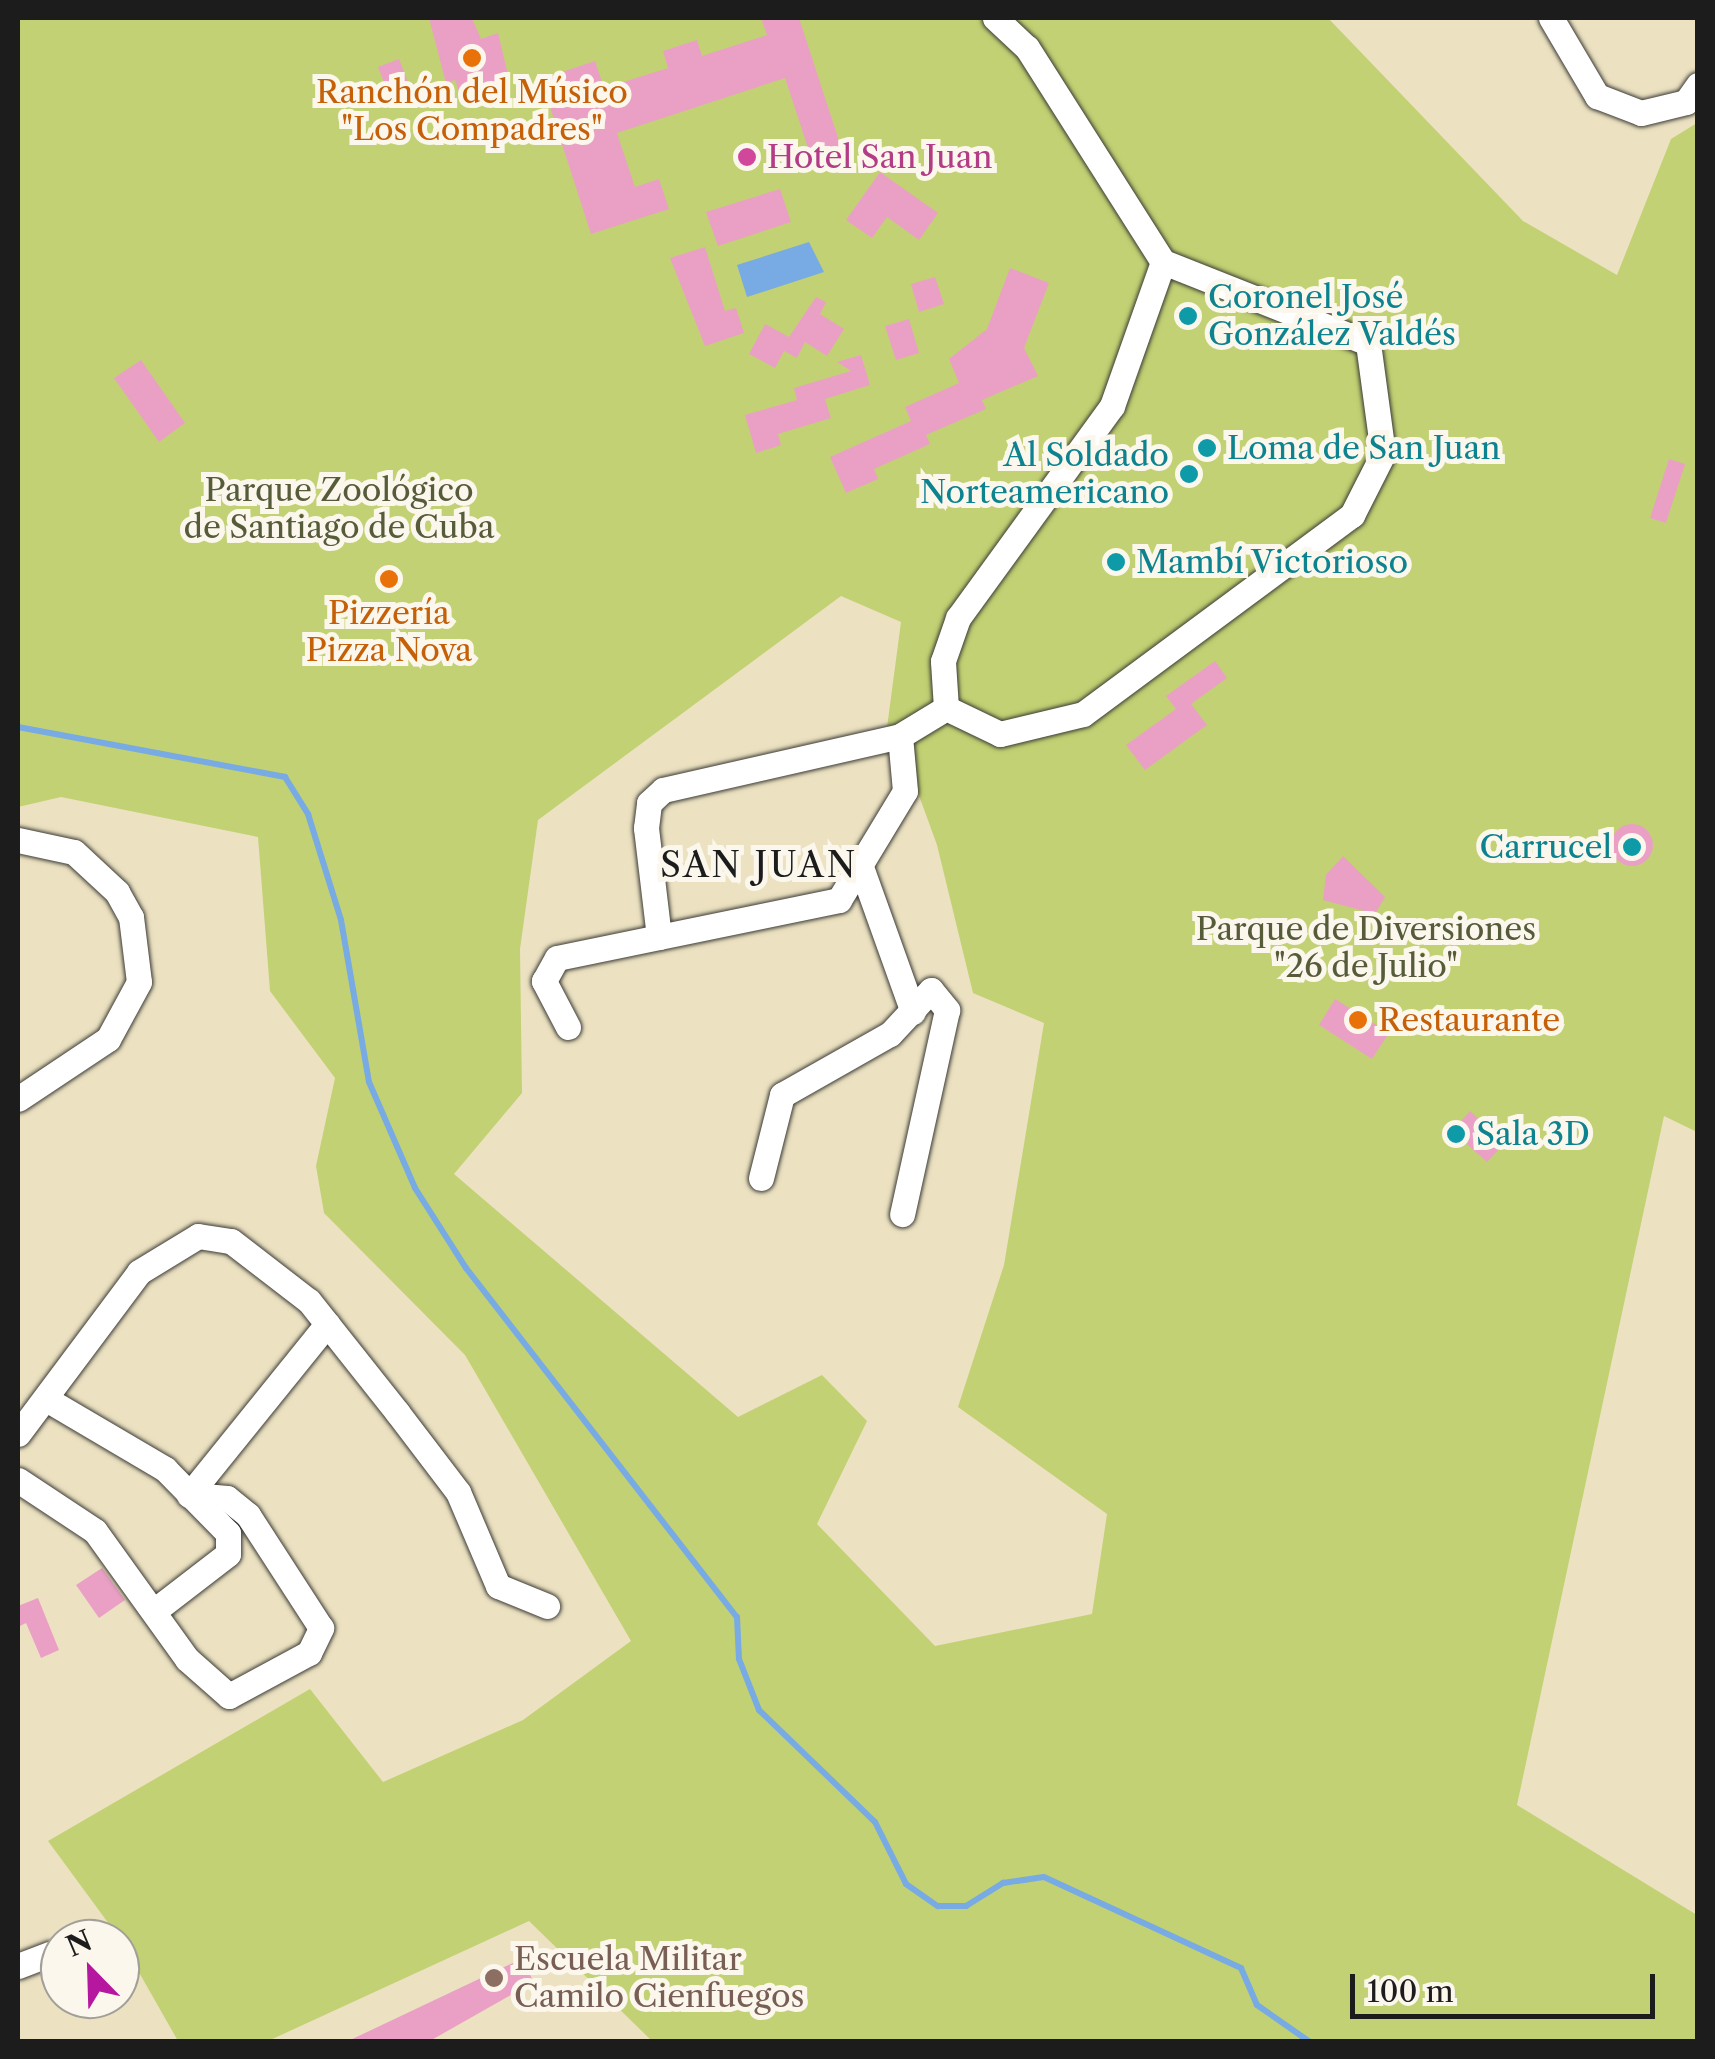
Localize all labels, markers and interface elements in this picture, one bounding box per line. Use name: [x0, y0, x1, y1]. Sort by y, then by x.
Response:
marker: Ranchón del Músico "Los Compadres": [461, 47, 483, 69]
place label: Ranchón del Músico "Los Compadres": [316, 74, 628, 149]
place label: Hotel San Juan: [767, 138, 993, 176]
marker: Hotel San Juan: [736, 146, 758, 168]
place label: Coronel José González Valdés: [1208, 279, 1457, 354]
marker: Coronel José González Valdés: [1177, 305, 1199, 327]
place label: Loma de San Juan: [1227, 429, 1501, 467]
place label: Al Soldado Norteamericano: [920, 437, 1169, 512]
marker: Loma de San Juan: [1196, 437, 1218, 459]
marker: Al Soldado Norteamericano: [1178, 463, 1200, 485]
park label: Parque Zoológico de Santiago de Cuba: [183, 472, 495, 547]
place label: Mambí Victorioso: [1136, 543, 1409, 581]
marker: Mambí Victorioso: [1105, 551, 1127, 573]
marker: Pizzería Pizza Nova: [378, 568, 400, 590]
place label: Pizzería Pizza Nova: [306, 595, 472, 670]
place label: Carrucel: [1480, 828, 1612, 866]
marker: Carrucel: [1621, 836, 1643, 858]
district label: SAN JUAN: [660, 844, 858, 886]
park label: Parque de Diversiones "26 de Julio": [1196, 911, 1536, 986]
place label: Restaurante: [1378, 1001, 1560, 1039]
marker: Restaurante: [1347, 1009, 1369, 1031]
place label: Sala 3D: [1476, 1115, 1590, 1153]
marker: Sala 3D: [1445, 1123, 1467, 1145]
north arrow: [40, 1919, 140, 2019]
text: N: [61, 1923, 97, 1964]
place label: Escuela Militar Camilo Cienfuegos: [514, 1941, 804, 2016]
scale bar: [1355, 1954, 1660, 2016]
marker: Escuela Militar Camilo Cienfuegos: [483, 1967, 505, 1989]
text: 100 m: [1367, 1973, 1454, 2010]

